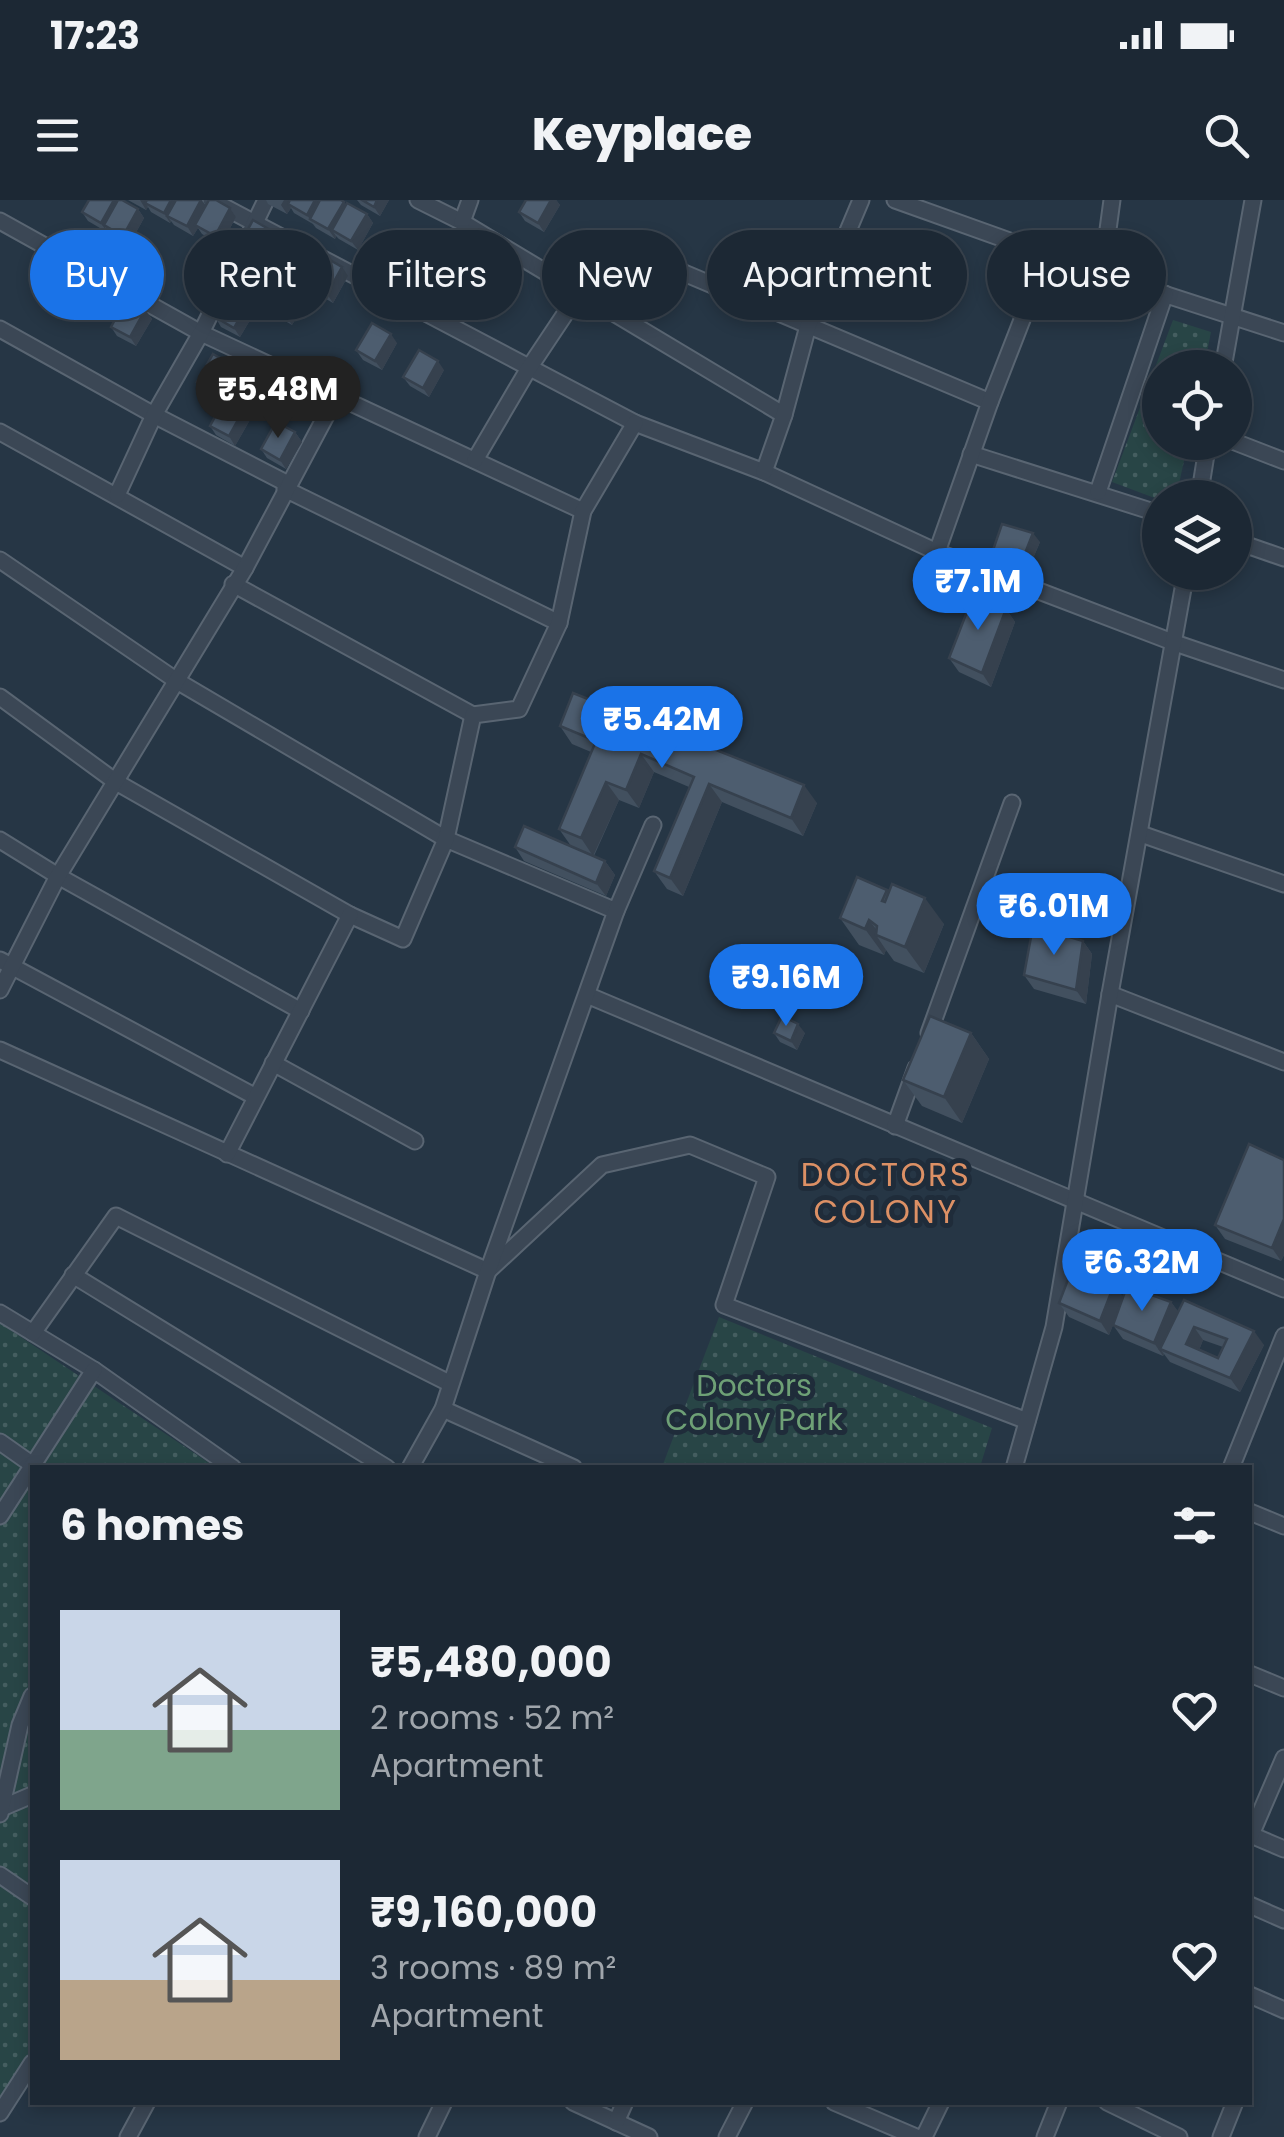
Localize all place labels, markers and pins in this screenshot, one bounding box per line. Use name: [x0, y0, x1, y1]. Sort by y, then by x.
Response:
pin: ₹5.48M: [197, 356, 359, 441]
pin: ₹7.1M: [908, 548, 1048, 633]
pin: ₹5.42M: [581, 686, 743, 771]
pin: ₹6.01M: [973, 873, 1135, 958]
pin: ₹9.16M: [705, 944, 867, 1029]
pin: ₹6.32M: [1061, 1229, 1223, 1314]

